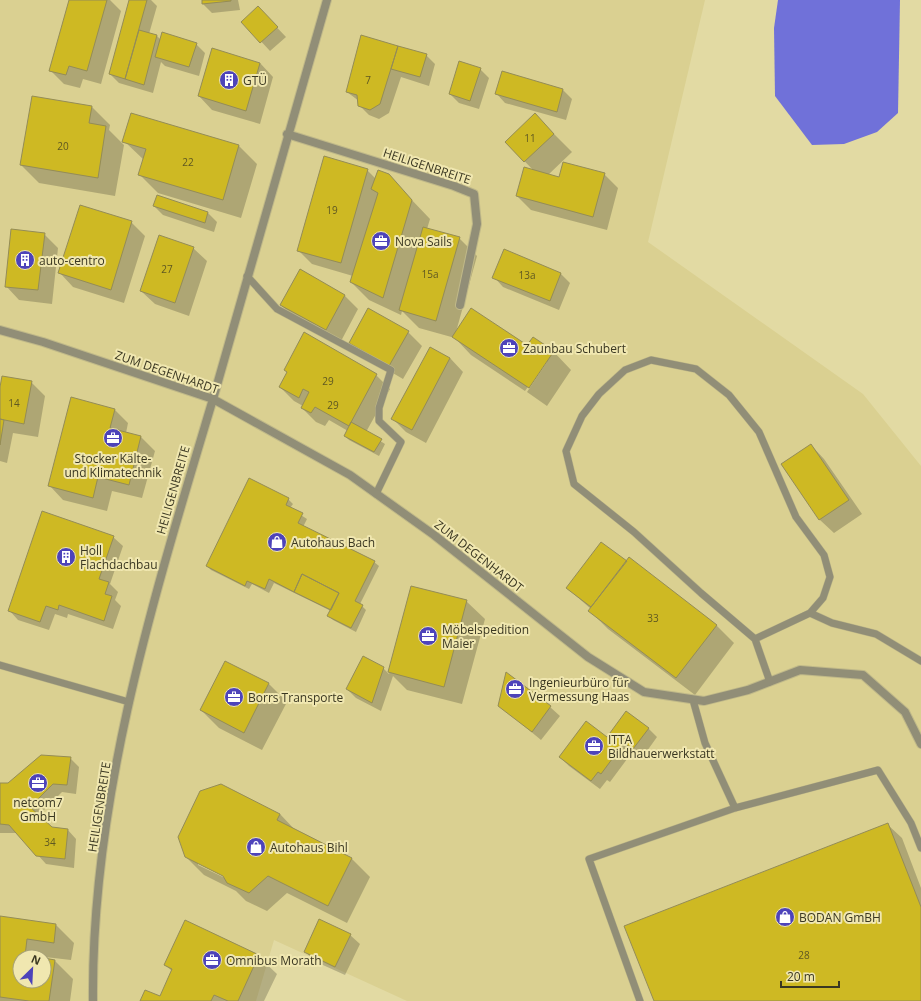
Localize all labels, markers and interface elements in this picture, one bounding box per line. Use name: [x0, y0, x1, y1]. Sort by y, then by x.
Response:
building icon: GTÜ: [218, 69, 240, 91]
place label: GTÜ: [243, 72, 267, 89]
house number: 7: [365, 73, 371, 87]
house number: 11: [524, 131, 536, 145]
house number: 20: [57, 139, 69, 153]
street label: HEILIGENBREITE: [381, 144, 473, 188]
house number: 22: [182, 155, 194, 169]
house number: 19: [326, 203, 338, 217]
office icon: Nova Sails: [370, 230, 392, 252]
place label: Nova Sails: [395, 233, 452, 250]
building icon: auto-centro: [14, 249, 36, 271]
place label: auto-centro: [39, 252, 105, 269]
house number: 27: [161, 262, 173, 276]
house number: 15a: [422, 267, 439, 281]
house number: 13a: [519, 268, 536, 282]
office icon: Zaunbau Schubert: [498, 337, 520, 359]
place label: Zaunbau Schubert: [523, 340, 626, 357]
street label: ZUM DEGENHARDT: [113, 346, 221, 398]
house number: 29: [322, 374, 334, 388]
house number: 14: [8, 396, 20, 410]
house number: 29: [327, 398, 339, 412]
office icon: Stocker Kälte- und Klimatechnik: [102, 427, 124, 449]
street label: HEILIGENBREITE: [152, 444, 194, 536]
place label: Stocker Kälte- und Klimatechnik: [64, 450, 162, 481]
street label: ZUM DEGENHARDT: [431, 516, 527, 596]
shop icon: Autohaus Bach: [266, 531, 288, 553]
place label: Autohaus Bach: [291, 534, 375, 551]
place label: Holl Flachdachbau: [80, 542, 157, 573]
building icon: Holl Flachdachbau: [55, 546, 77, 568]
house number: 33: [647, 611, 659, 625]
place label: Möbelspedition Maier: [442, 621, 529, 652]
office icon: Möbelspedition Maier: [417, 625, 439, 647]
place label: Ingenieurbüro für Vermessung Haas: [529, 674, 630, 705]
office icon: Ingenieurbüro für Vermessung Haas: [504, 678, 526, 700]
office icon: Borrs Transporte: [223, 686, 245, 708]
place label: Borrs Transporte: [248, 689, 344, 706]
place label: ITTA Bildhauerwerkstatt: [608, 731, 715, 762]
office icon: ITTA Bildhauerwerkstatt: [583, 735, 605, 757]
street label: HEILIGENBREITE: [83, 761, 115, 853]
office icon: netcom7 GmbH: [27, 772, 49, 794]
place label: netcom7 GmbH: [13, 794, 63, 825]
house number: 34: [44, 835, 56, 849]
shop icon: Autohaus Bihl: [245, 836, 267, 858]
place label: Autohaus Bihl: [270, 839, 348, 856]
shop icon: BODAN GmBH: [774, 906, 796, 928]
place label: BODAN GmBH: [799, 909, 881, 926]
house number: 28: [798, 948, 810, 962]
north arrow: [12, 949, 52, 989]
office icon: Omnibus Morath: [201, 949, 223, 971]
text: N: [29, 951, 43, 968]
place label: Omnibus Morath: [226, 952, 322, 969]
scale bar: [781, 963, 839, 989]
text: 20 m: [787, 968, 815, 985]

